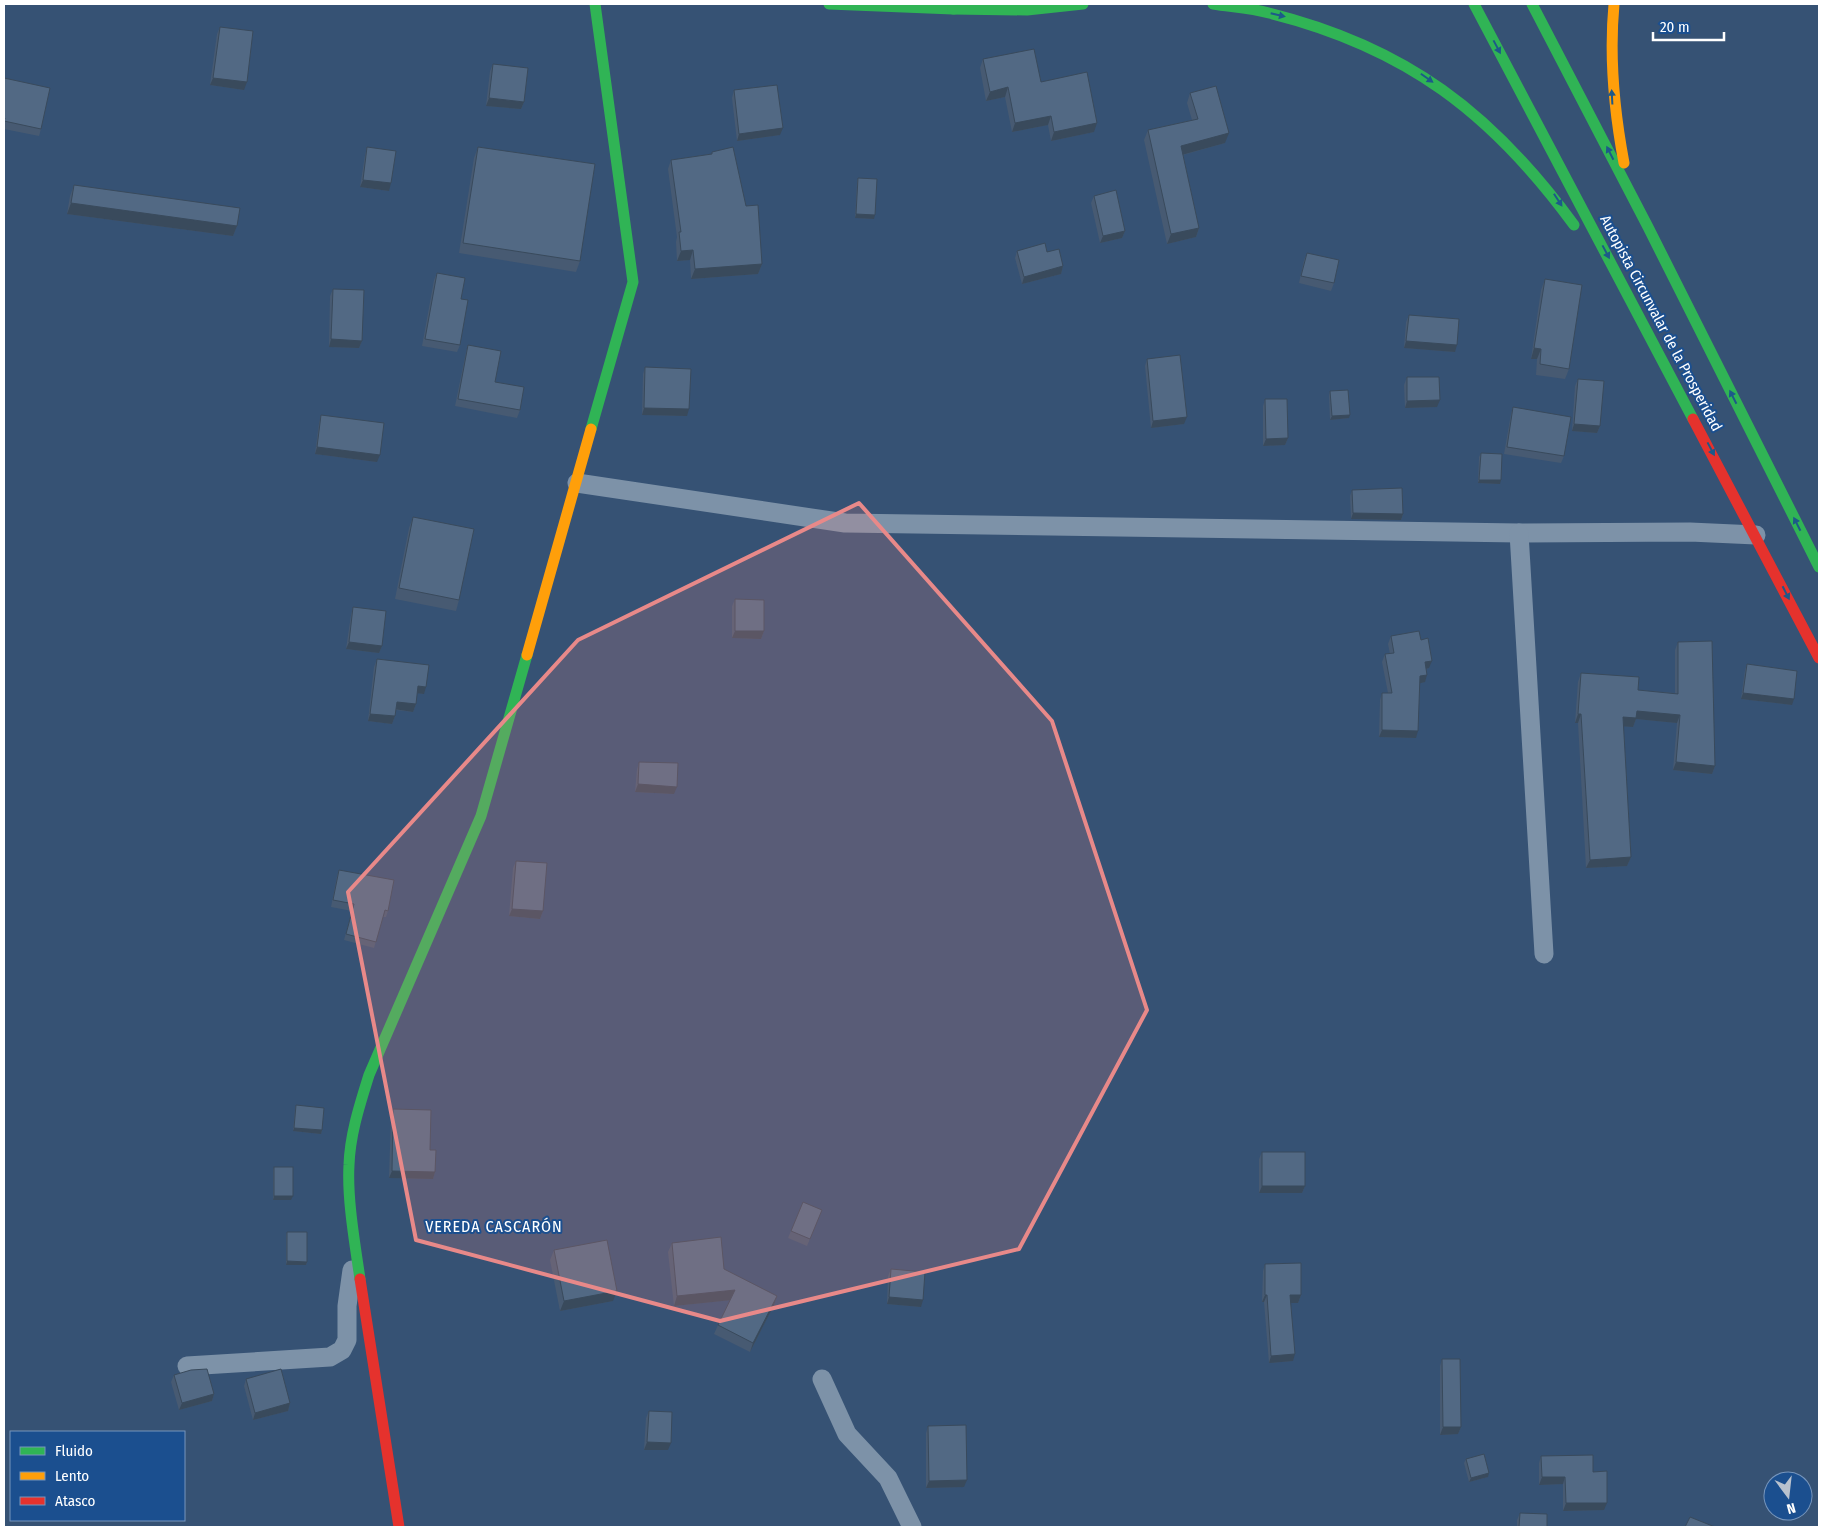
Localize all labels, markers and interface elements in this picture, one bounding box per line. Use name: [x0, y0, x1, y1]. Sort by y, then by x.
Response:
scale bar: [1653, 10, 1724, 42]
one-way arrow: [1271, 11, 1286, 19]
text: 20 m: [1660, 18, 1690, 36]
one-way arrow: [1493, 40, 1501, 54]
one-way arrow: [1420, 73, 1434, 83]
one-way arrow: [1608, 88, 1616, 104]
one-way arrow: [1606, 146, 1614, 160]
one-way arrow: [1553, 194, 1563, 207]
street label: Autopista Circunvalar de la Prosperidad: [1596, 212, 1726, 434]
one-way arrow: [1602, 245, 1611, 259]
one-way arrow: [1729, 389, 1737, 404]
one-way arrow: [1707, 442, 1715, 456]
one-way arrow: [1793, 517, 1801, 531]
one-way arrow: [1782, 586, 1790, 600]
district label: VEREDA CASCARÓN: [425, 1217, 563, 1236]
legend: [10, 1431, 185, 1521]
text: Fluido: [55, 1442, 93, 1460]
text: Lento: [55, 1467, 89, 1485]
north arrow: [1763, 1471, 1813, 1521]
text: Atasco: [55, 1492, 95, 1510]
text: N: [1785, 1499, 1797, 1517]

